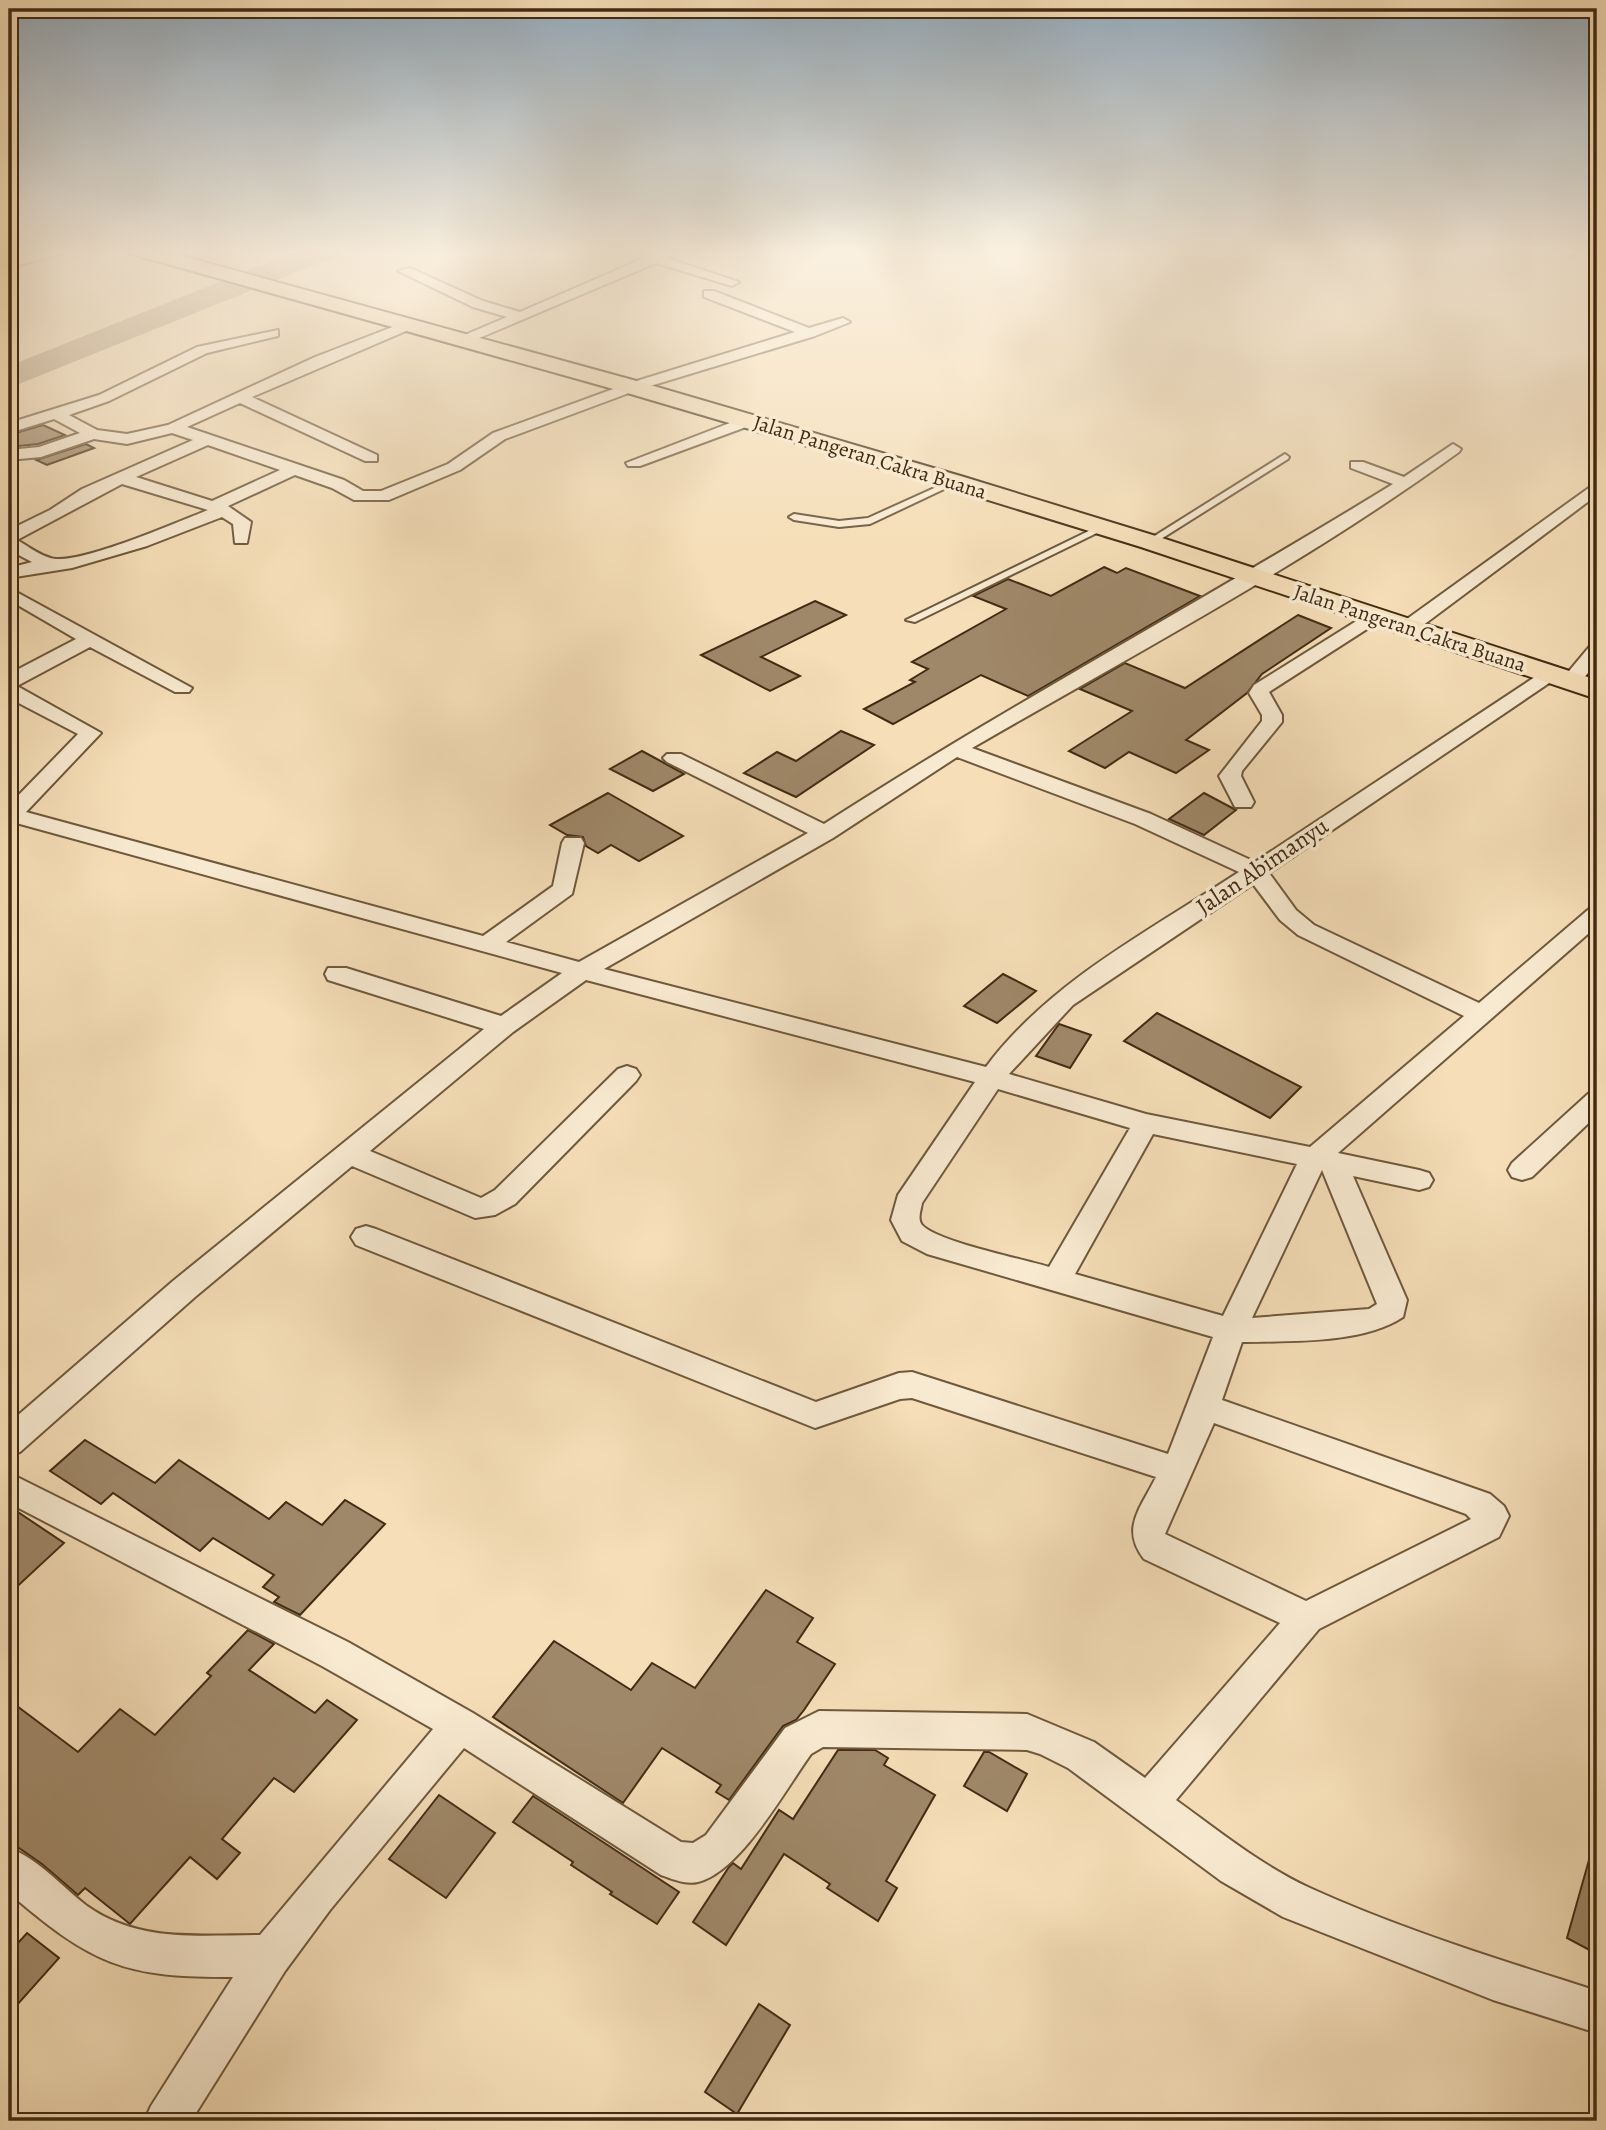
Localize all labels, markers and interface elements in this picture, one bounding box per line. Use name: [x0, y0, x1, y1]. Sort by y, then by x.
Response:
street label: Jalan Pangeran Cakra Buana: [750, 408, 990, 506]
street label: Jalan Pangeran Cakra Buana: [1290, 577, 1530, 679]
street label: Jalan Abimanyu: [1190, 810, 1334, 922]

